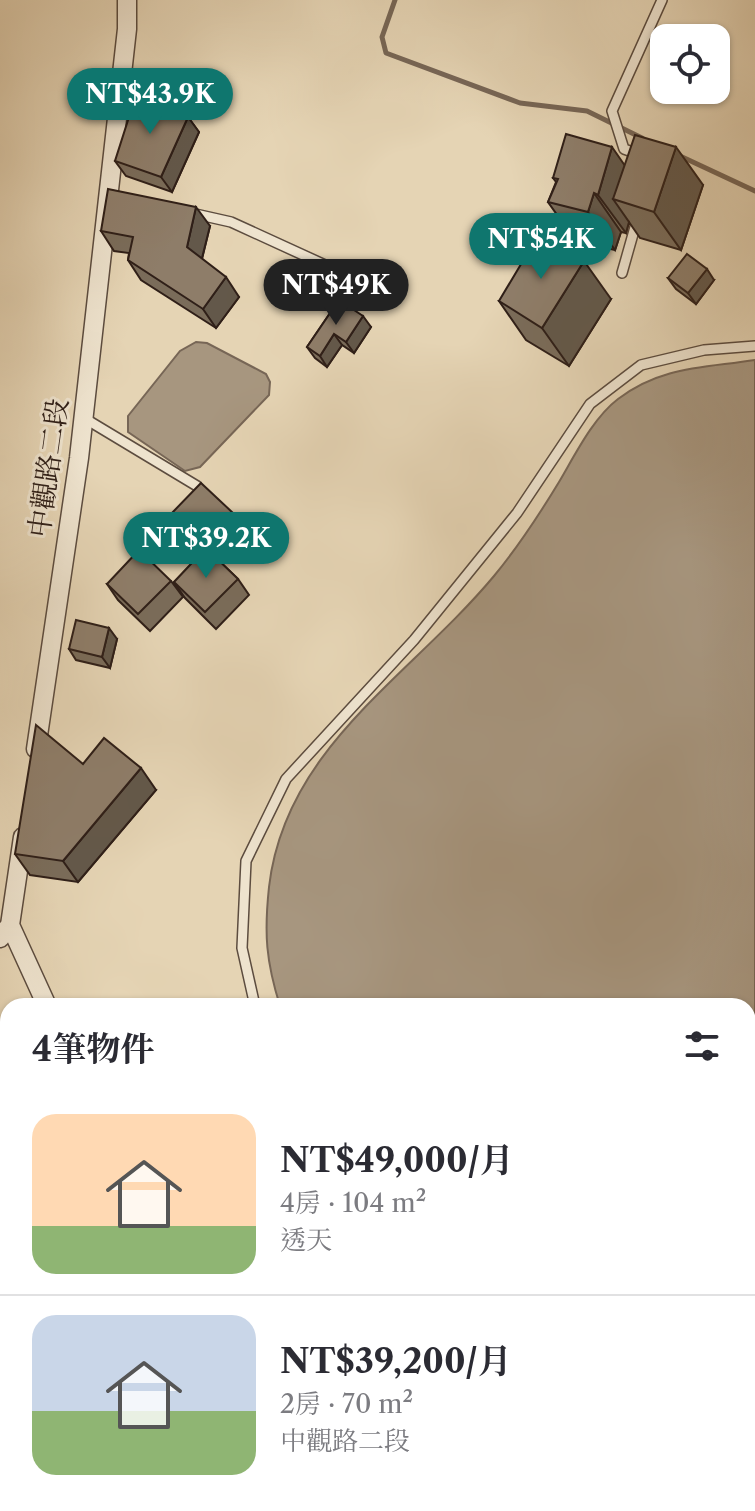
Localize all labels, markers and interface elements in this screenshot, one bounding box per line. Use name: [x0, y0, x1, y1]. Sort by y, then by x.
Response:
map controls: [650, 24, 730, 104]
button: locate: [650, 24, 730, 104]
pin: NT$43.9K: [67, 68, 233, 136]
text: NT$43.9K: [85, 78, 215, 110]
pin: NT$54K: [476, 213, 606, 281]
text: NT$54K: [487, 223, 595, 255]
pin: NT$49K: [271, 259, 401, 327]
text: NT$49K: [282, 269, 390, 301]
street label: 中觀路二段: [21, 396, 75, 540]
pin: NT$39.2K: [123, 512, 289, 580]
text: NT$39.2K: [141, 522, 271, 554]
icon: filters: [680, 1024, 724, 1068]
text: 4筆物件: [32, 1028, 154, 1070]
text: NT$49,000/月: [280, 1139, 514, 1181]
icon: home: [96, 1146, 192, 1242]
text: 4房 · 104 m²: [280, 1187, 426, 1219]
text: 透天: [280, 1224, 332, 1256]
text: NT$39,200/月: [280, 1340, 512, 1382]
icon: home: [96, 1347, 192, 1443]
text: 2房 · 70 m²: [280, 1388, 413, 1420]
text: 中觀路二段: [280, 1425, 410, 1457]

